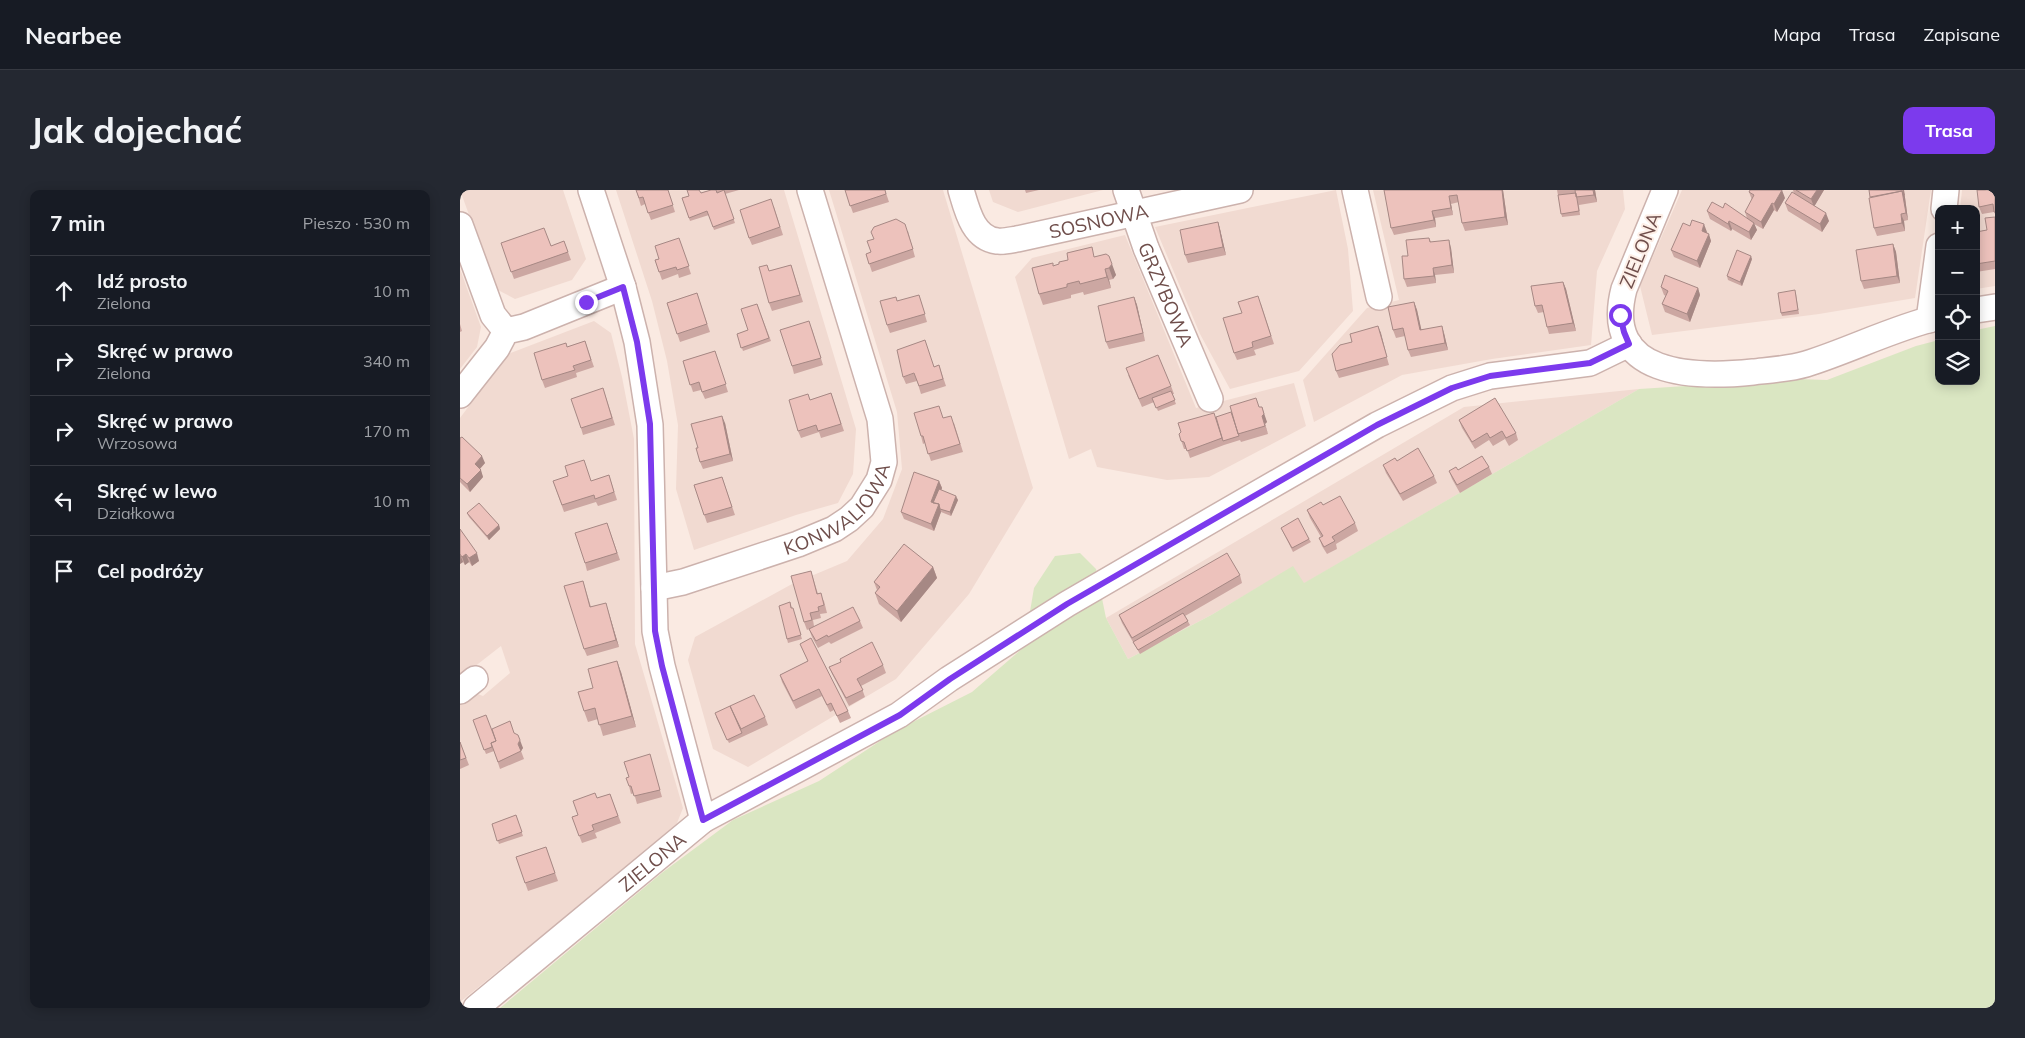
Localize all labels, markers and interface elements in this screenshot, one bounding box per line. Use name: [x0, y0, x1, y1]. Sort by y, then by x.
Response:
text: Nearbee: [25, 20, 122, 50]
text: Mapa: [1773, 23, 1821, 46]
text: Trasa: [1849, 23, 1896, 46]
text: Zapisane: [1924, 23, 2000, 46]
button: Trasa: [1903, 107, 1995, 154]
text: Jak dojechać: [30, 108, 242, 152]
street label: SOSNOWA: [1047, 199, 1150, 244]
map controls: [1935, 205, 1980, 385]
button: +: [1935, 205, 1980, 250]
street label: ZIELONA: [1614, 208, 1666, 292]
text: 7 min: [50, 210, 105, 236]
text: Pieszo · 530 m: [303, 213, 410, 233]
street label: GRZYBOWA: [1133, 239, 1199, 351]
button: −: [1935, 250, 1980, 295]
text: Idź prosto: [97, 269, 188, 293]
icon: ahead: [50, 277, 78, 305]
text: 10 m: [373, 281, 410, 301]
route end: [575, 291, 598, 314]
text: Zielona: [97, 293, 151, 313]
button: locate: [1935, 295, 1980, 340]
route start: [1609, 304, 1632, 327]
text: Skręć w prawo: [97, 339, 233, 363]
button: layers: [1935, 340, 1980, 385]
icon: right: [50, 347, 78, 375]
text: 340 m: [363, 351, 410, 371]
text: Zielona: [97, 363, 151, 383]
text: Skręć w prawo: [97, 409, 233, 433]
icon: right: [50, 417, 78, 445]
text: 170 m: [363, 421, 410, 441]
text: Wrzosowa: [97, 433, 177, 453]
street label: KONWALIOWA: [780, 461, 895, 560]
text: Skręć w lewo: [97, 479, 217, 503]
icon: left: [50, 487, 78, 515]
text: 10 m: [373, 491, 410, 511]
text: Działkowa: [97, 503, 175, 523]
icon: arrive: [50, 557, 78, 585]
text: Cel podróży: [97, 559, 203, 583]
street label: ZIELONA: [614, 827, 691, 897]

